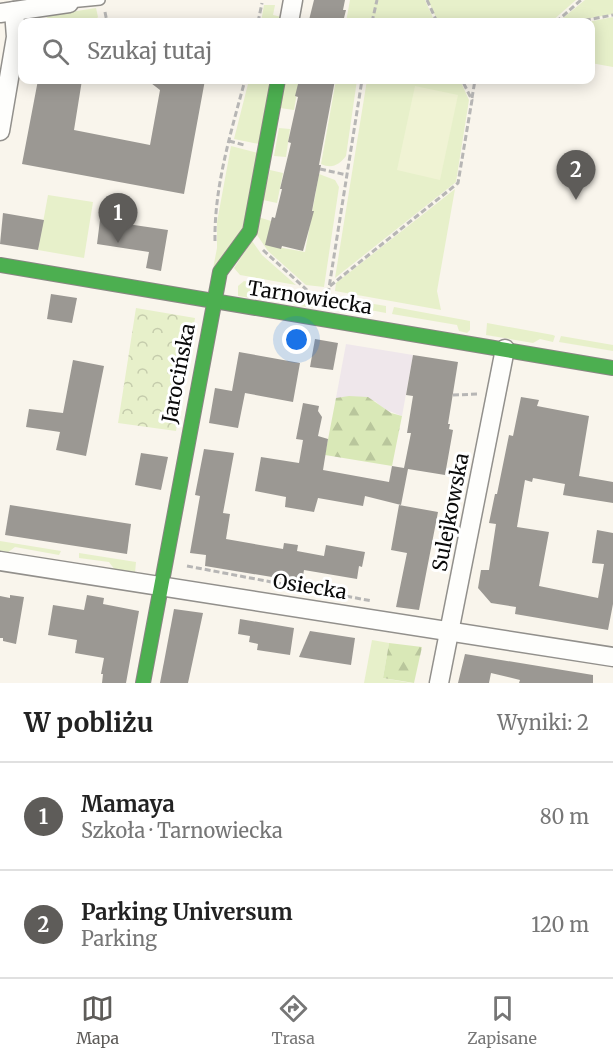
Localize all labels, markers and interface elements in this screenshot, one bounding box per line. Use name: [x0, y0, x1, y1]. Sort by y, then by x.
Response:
search box: [18, 18, 595, 84]
icon: search: [39, 35, 72, 68]
text: Szukaj tutaj: [87, 37, 212, 65]
pin: 2: [556, 150, 596, 200]
pin: 1: [98, 194, 138, 243]
street label: Tarnowiecka: [246, 275, 374, 319]
street label: Jarocińska: [156, 321, 200, 426]
your location: [282, 325, 311, 354]
street label: Sulejkowska: [426, 450, 474, 573]
street label: Osiecka: [271, 568, 349, 604]
text: W pobliżu: [24, 706, 153, 739]
text: Wyniki: 2: [497, 710, 589, 735]
text: Mamaya: [81, 790, 175, 818]
text: 1: [39, 804, 48, 829]
text: 80 m: [540, 804, 589, 829]
text: Szkoła · Tarnowiecka: [81, 818, 283, 843]
text: Parking Universum: [81, 898, 293, 926]
text: 2: [38, 912, 49, 937]
text: 120 m: [531, 912, 589, 937]
text: Parking: [81, 926, 157, 951]
tab: Mapa: [76, 992, 119, 1048]
tab: Trasa: [271, 992, 315, 1048]
tab: Zapisane: [467, 992, 537, 1048]

